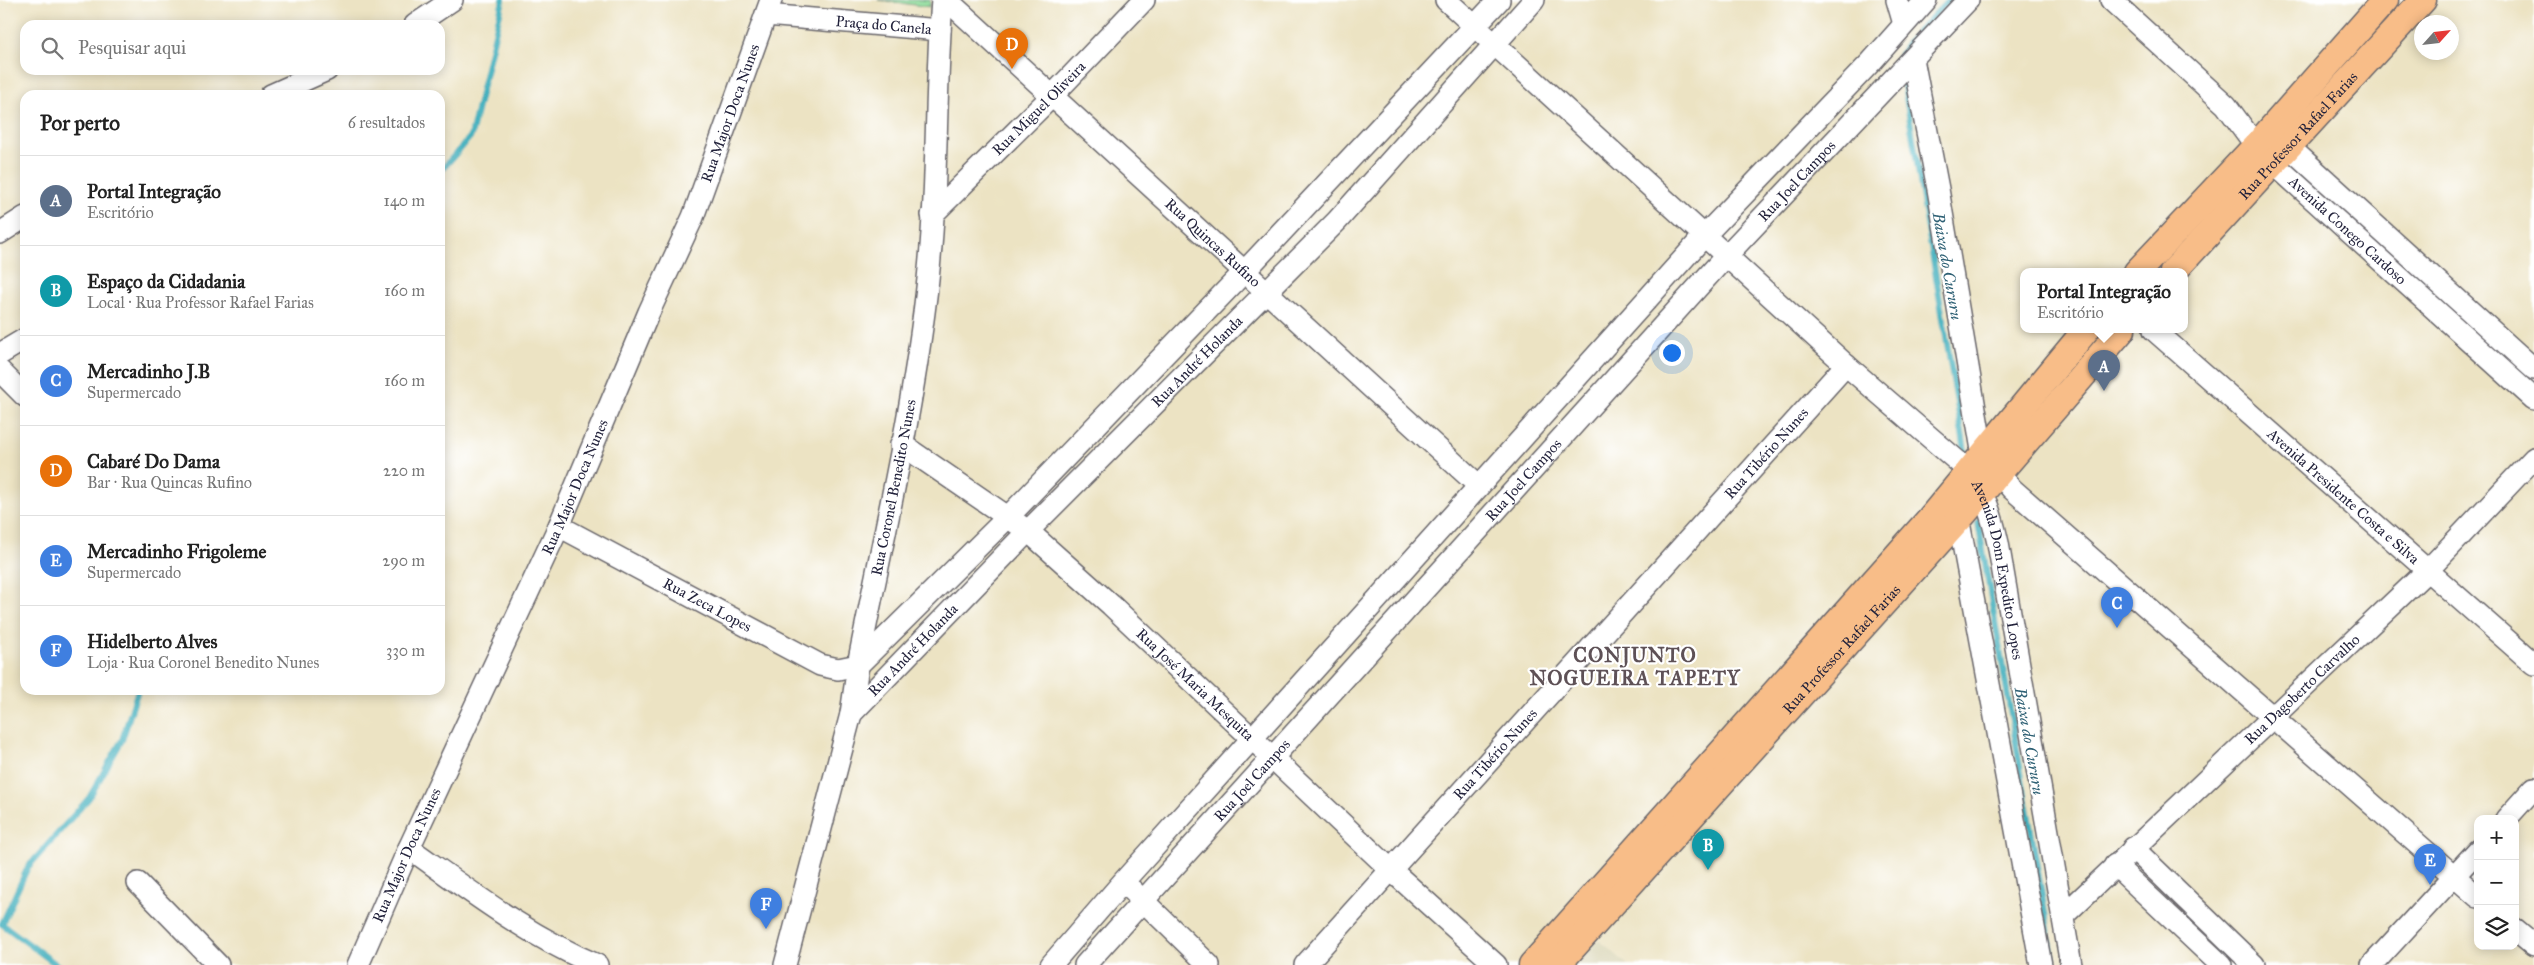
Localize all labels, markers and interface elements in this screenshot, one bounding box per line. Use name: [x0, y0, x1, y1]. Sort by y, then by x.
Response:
street label: Praça do Canela: [835, 12, 933, 38]
north arrow: [2414, 15, 2459, 60]
search box: [20, 20, 445, 75]
pin: D: [996, 28, 1028, 69]
icon: search: [38, 34, 66, 62]
text: Pesquisar aqui: [78, 36, 186, 59]
street label: Rua Major Doca Nunes: [697, 42, 763, 185]
street label: Rua Miguel Oliveira: [988, 57, 1090, 159]
street label: Rua Professor Rafael Farias: [2235, 68, 2362, 204]
text: Por perto: [40, 110, 120, 136]
text: 6 resultados: [348, 113, 425, 132]
street label: Rua Joel Campos: [1754, 137, 1839, 225]
street label: Avenida Conego Cardoso: [2284, 172, 2410, 288]
text: Portal Integração: [87, 180, 221, 203]
text: A: [51, 191, 61, 210]
text: 140 m: [384, 191, 425, 210]
street label: Rua Quincas Rufino: [1161, 195, 1265, 291]
text: Escritório: [87, 203, 154, 222]
water label: Baixa do Cururu: [1929, 210, 1966, 321]
popup: [2020, 268, 2188, 333]
text: Espaço da Cidadania: [87, 270, 245, 293]
text: Portal Integração: [2037, 280, 2171, 303]
text: B: [51, 281, 61, 300]
text: 160 m: [384, 281, 425, 300]
text: Local · Rua Professor Rafael Farias: [87, 293, 314, 312]
text: Escritório: [2037, 303, 2104, 322]
street label: Rua André Holanda: [1148, 312, 1247, 411]
your location: [1659, 340, 1685, 366]
pin: A: [2088, 350, 2120, 391]
text: Mercadinho J.B: [87, 360, 210, 383]
text: C: [51, 371, 61, 390]
text: 160 m: [384, 371, 425, 390]
text: Supermercado: [87, 383, 181, 402]
street label: Rua Coronel Benedito Nunes: [867, 398, 920, 577]
street label: Rua Tibério Nunes: [1721, 404, 1812, 503]
street label: Rua Major Doca Nunes: [538, 416, 612, 558]
street label: Avenida Presidente Costa e Silva: [2263, 424, 2424, 568]
street label: Rua Joel Campos: [1482, 435, 1565, 525]
text: Cabaré Do Dama: [87, 450, 220, 473]
text: D: [50, 461, 62, 480]
text: 220 m: [383, 461, 425, 480]
text: Bar · Rua Quincas Rufino: [87, 473, 252, 492]
street label: Avenida Dom Expedito Lopes: [1967, 476, 2027, 661]
text: Mercadinho Frigoleme: [87, 540, 266, 563]
text: E: [50, 551, 62, 570]
text: 290 m: [382, 551, 425, 570]
text: Supermercado: [87, 563, 181, 582]
street label: Rua Zeca Lopes: [660, 574, 755, 636]
street label: Rua Professor Rafael Farias: [1779, 581, 1904, 718]
pin: C: [2101, 587, 2133, 628]
street label: Rua André Holanda: [864, 600, 962, 700]
street label: Rua José Maria Mesquita: [1132, 625, 1258, 745]
text: Hidelberto Alves: [87, 630, 217, 653]
street label: Rua Dagoberto Carvalho: [2241, 630, 2364, 748]
text: F: [51, 641, 61, 660]
text: 330 m: [386, 641, 425, 660]
district label: CONJUNTO NOGUEIRA TAPETY: [1529, 643, 1741, 690]
text: Loja · Rua Coronel Benedito Nunes: [87, 653, 319, 672]
water label: Baixa do Cururu: [2011, 685, 2048, 796]
street label: Rua Tibério Nunes: [1449, 705, 1541, 804]
street label: Rua Joel Campos: [1210, 735, 1294, 825]
street label: Rua Major Doca Nunes: [369, 785, 445, 925]
map controls: [2474, 815, 2519, 950]
button: +: [2474, 815, 2519, 860]
pin: B: [1692, 829, 1724, 870]
pin: E: [2414, 844, 2446, 885]
button: −: [2474, 860, 2519, 905]
pin: F: [750, 888, 782, 929]
button: layers: [2474, 905, 2519, 950]

